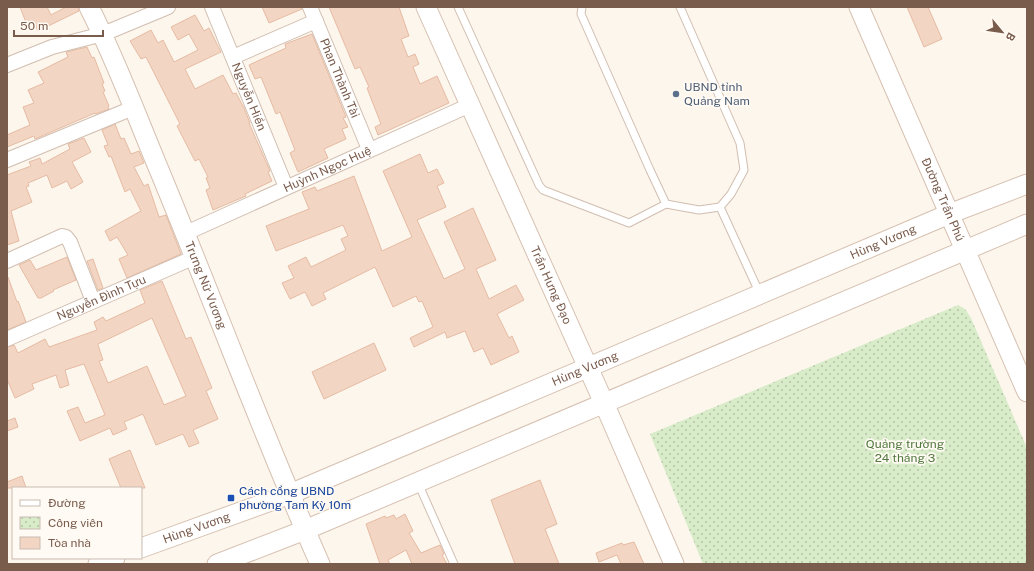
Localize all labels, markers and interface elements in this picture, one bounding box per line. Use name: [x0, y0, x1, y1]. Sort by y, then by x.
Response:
scale bar: [14, 12, 103, 38]
north arrow: [982, 12, 1022, 52]
text: 50 m: [20, 19, 48, 33]
text: B: [1003, 31, 1018, 43]
street label: Phan Thành Tài: [317, 36, 362, 120]
street label: Nguyễn Hiền: [229, 61, 269, 133]
place label: UBND tỉnh Quảng Nam: [684, 80, 750, 108]
marker: UBND tỉnh Quảng Nam: [671, 89, 681, 99]
street label: Huỳnh Ngọc Huệ: [281, 143, 374, 195]
street label: Đường Trần Phú: [919, 155, 967, 243]
street label: Hùng Vương: [848, 222, 918, 262]
street label: Trưng Nữ Vương: [182, 239, 230, 331]
street label: Trần Hưng Đạo: [527, 244, 575, 327]
street label: Nguyễn Đình Tựu: [55, 272, 148, 323]
street label: Hùng Vương: [550, 348, 620, 389]
park label: Quảng trường 24 tháng 3: [866, 437, 944, 465]
place label: Cách cổng UBND phường Tam Kỳ 10m: [239, 484, 351, 512]
legend: [12, 487, 142, 559]
marker: Cách cổng UBND phường Tam Kỳ 10m: [226, 493, 236, 503]
text: Đường: [48, 496, 86, 510]
street label: Hùng Vương: [161, 509, 232, 547]
text: Công viên: [48, 516, 103, 530]
text: Tòa nhà: [48, 536, 91, 550]

